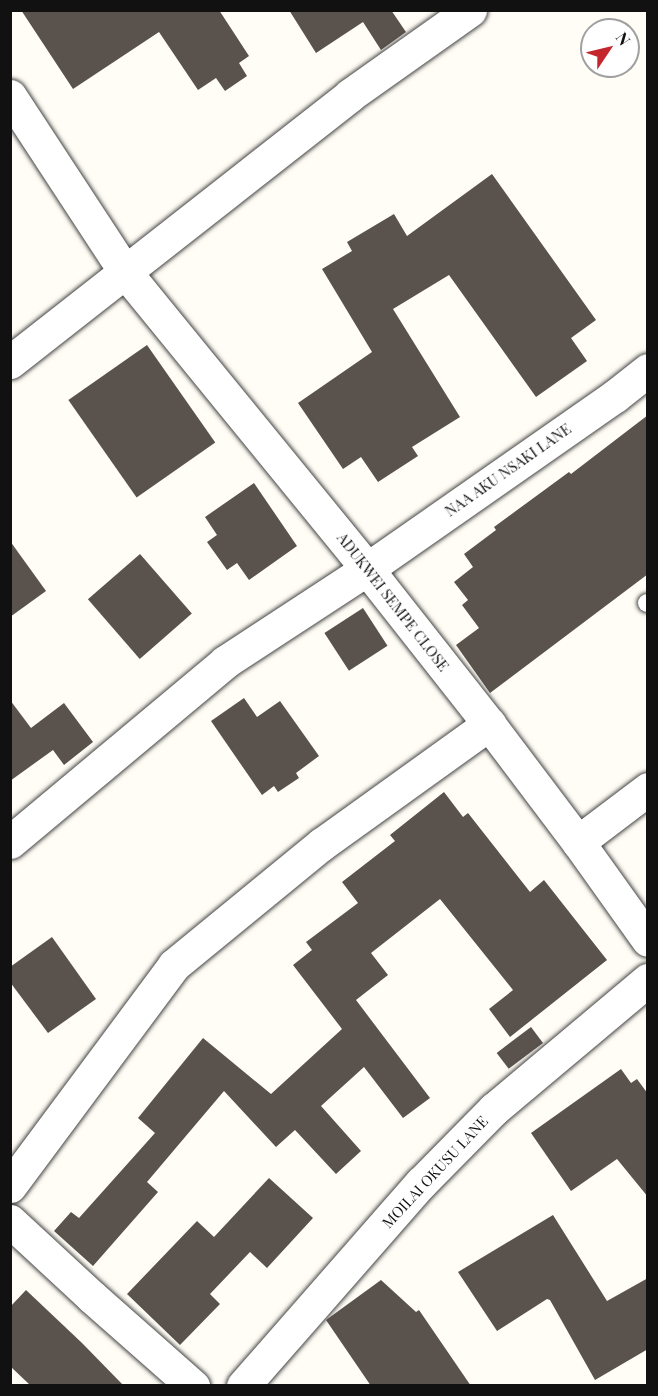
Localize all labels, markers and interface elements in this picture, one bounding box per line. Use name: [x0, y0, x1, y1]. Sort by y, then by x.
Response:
north arrow: [580, 18, 640, 78]
text: N: [612, 28, 635, 49]
street label: NAA AKU NSAKI LANE: [441, 420, 575, 520]
street label: ADUKWEI SEMPE CLOSE: [333, 529, 453, 675]
street label: MOILAI OKUSU LANE: [378, 1112, 492, 1232]

